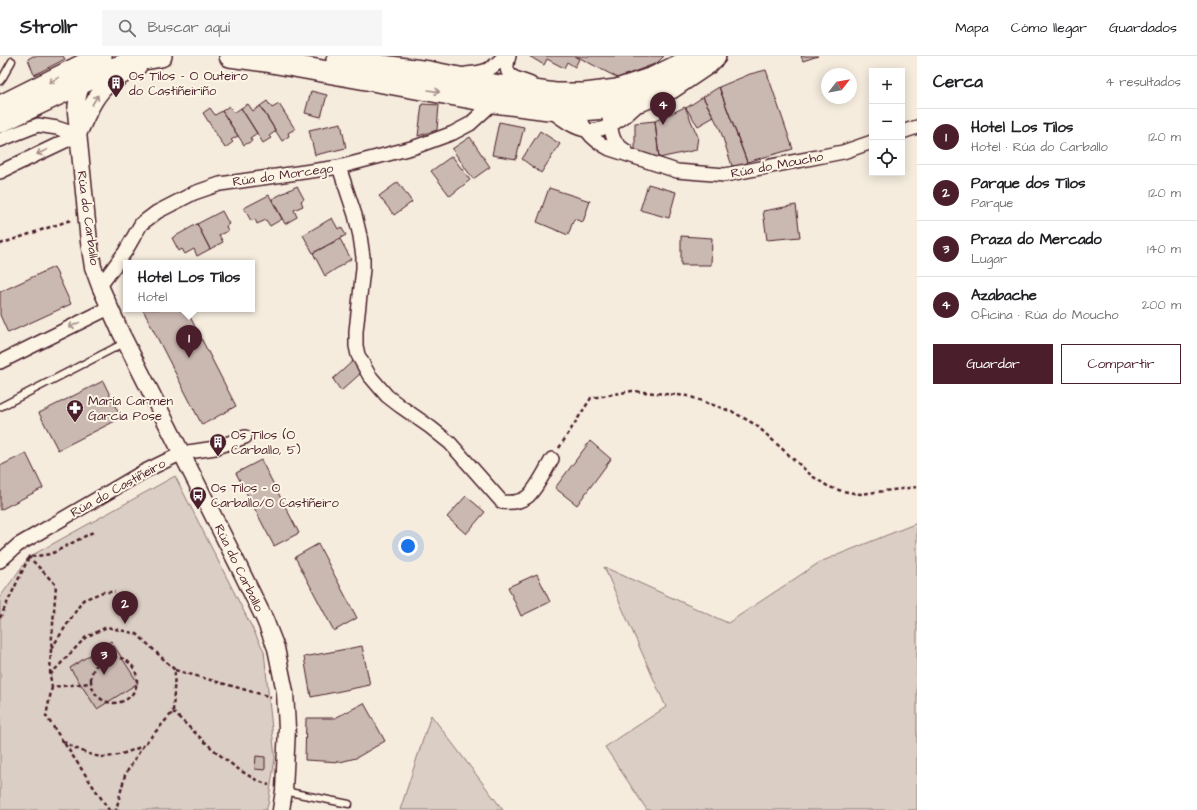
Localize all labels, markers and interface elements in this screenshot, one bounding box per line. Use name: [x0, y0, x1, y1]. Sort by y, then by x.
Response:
search box: [102, 10, 382, 46]
text: Strollr: [20, 14, 78, 41]
icon: search: [116, 17, 138, 39]
text: Buscar aquí: [148, 17, 230, 38]
text: Mapa: [955, 18, 989, 38]
text: Cómo llegar: [1011, 18, 1087, 38]
text: Guardados: [1109, 18, 1177, 38]
place label: Os Tilos - O Outeiro do Castiñeiriño: [129, 67, 248, 100]
north arrow: [821, 68, 857, 104]
map controls: [869, 68, 905, 176]
button: +: [869, 68, 905, 104]
text: Cerca: [933, 70, 983, 94]
building icon: Os Tilos - O Outeiro do Castiñeiriño: [106, 73, 126, 98]
text: 4 resultados: [1105, 73, 1181, 91]
one-way arrow: [48, 76, 60, 84]
one-way arrow: [427, 87, 440, 95]
pin: 4: [650, 92, 676, 125]
one-way arrow: [92, 94, 100, 106]
button: −: [869, 104, 905, 140]
text: Hotel Los Tilos: [971, 117, 1073, 138]
text: 1: [945, 128, 947, 146]
text: 120 m: [1148, 128, 1181, 146]
text: Hotel · Rúa do Carballo: [971, 138, 1108, 156]
button: locate: [869, 140, 905, 176]
street label: Rúa do Moucho: [729, 147, 825, 183]
one-way arrow: [37, 149, 49, 156]
street label: Rúa do Morcego: [232, 159, 335, 192]
street label: Rúa do Carballo: [72, 170, 104, 267]
text: Parque dos Tilos: [971, 173, 1086, 194]
text: 2: [942, 184, 950, 202]
text: 120 m: [1148, 184, 1181, 202]
text: Parque: [971, 194, 1013, 212]
text: Praza do Mercado: [971, 229, 1102, 250]
text: 3: [943, 240, 949, 258]
text: 140 m: [1147, 240, 1181, 258]
text: Lugar: [971, 250, 1007, 268]
popup: [123, 260, 255, 312]
text: Hotel Los Tilos: [138, 267, 240, 288]
text: Azabache: [971, 285, 1037, 306]
text: Hotel: [138, 288, 167, 306]
text: 4: [942, 296, 950, 314]
text: 200 m: [1142, 296, 1181, 314]
text: Oficina · Rúa do Moucho: [971, 306, 1118, 324]
one-way arrow: [68, 322, 80, 329]
pin: 1: [176, 325, 202, 358]
button: Guardar: [933, 344, 1053, 384]
button: Compartir: [1061, 344, 1181, 384]
place label: María Carmen García Pose: [88, 392, 173, 425]
pharmacy icon: María Carmen García Pose: [65, 398, 85, 423]
place label: Os Tilos (O Carballo, 5): [231, 426, 301, 459]
building icon: Os Tilos (O Carballo, 5): [208, 432, 228, 457]
street label: Rúa do Castiñeiro: [67, 454, 169, 522]
place label: Os Tilos - O Carballo/O Castiñeiro: [211, 479, 339, 512]
bus stop icon: Os Tilos - O Carballo/O Castiñeiro: [188, 485, 208, 510]
street label: Rúa do Carballo: [210, 521, 268, 615]
your location: [398, 536, 418, 556]
pin: 2: [112, 591, 138, 624]
pin: 3: [91, 642, 117, 675]

